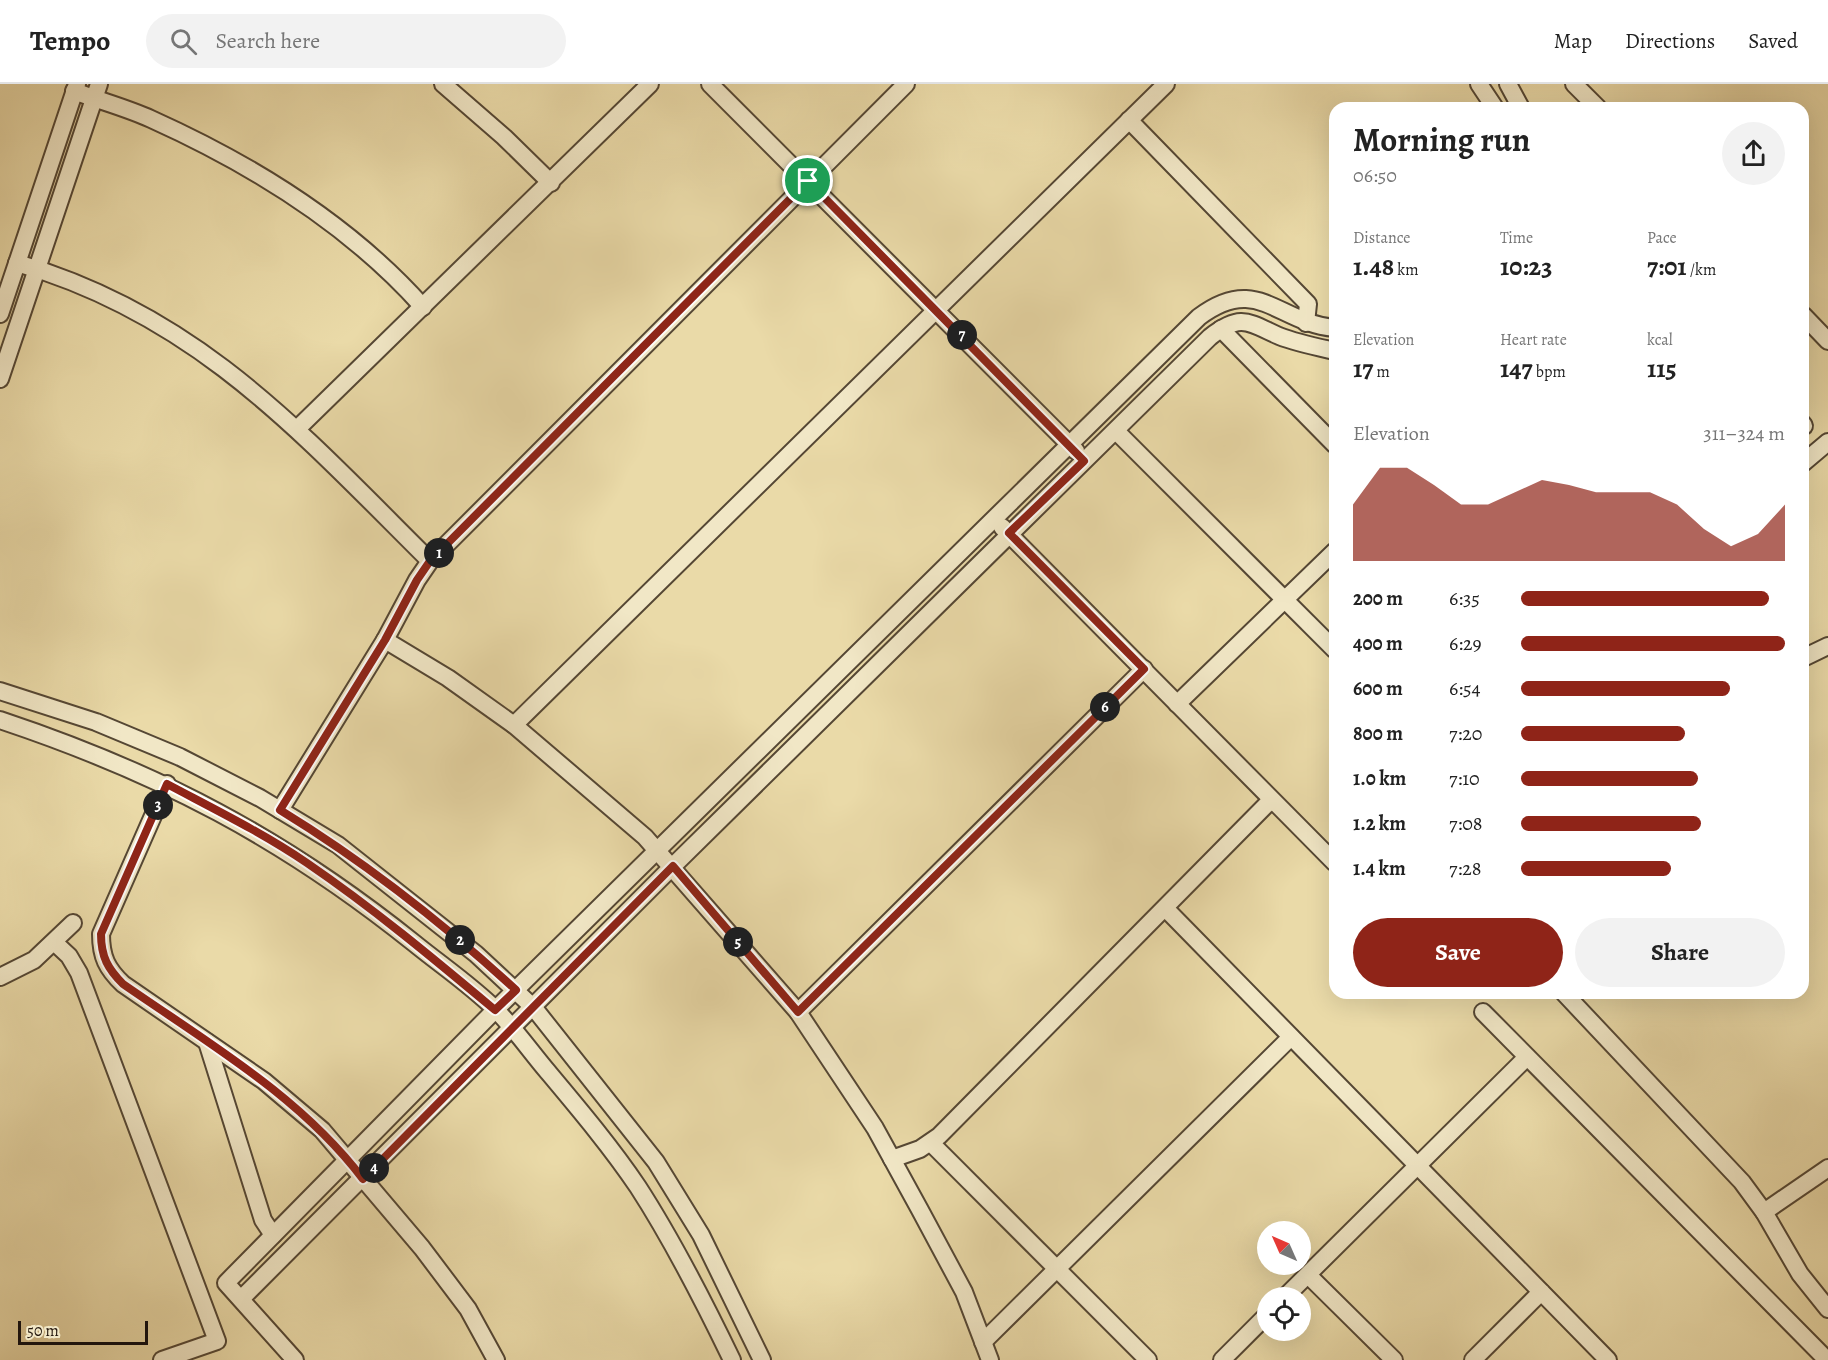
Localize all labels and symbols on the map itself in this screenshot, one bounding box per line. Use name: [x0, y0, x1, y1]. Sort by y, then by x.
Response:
pin: [782, 155, 833, 206]
pin: 7: [947, 320, 977, 350]
pin: 1: [424, 538, 454, 568]
pin: 6: [1090, 692, 1120, 722]
pin: 3: [143, 790, 173, 820]
pin: 2: [445, 925, 475, 955]
pin: 5: [723, 927, 753, 957]
pin: 4: [359, 1153, 389, 1183]
north arrow: [1257, 1221, 1311, 1275]
scale bar: [18, 1318, 148, 1346]

